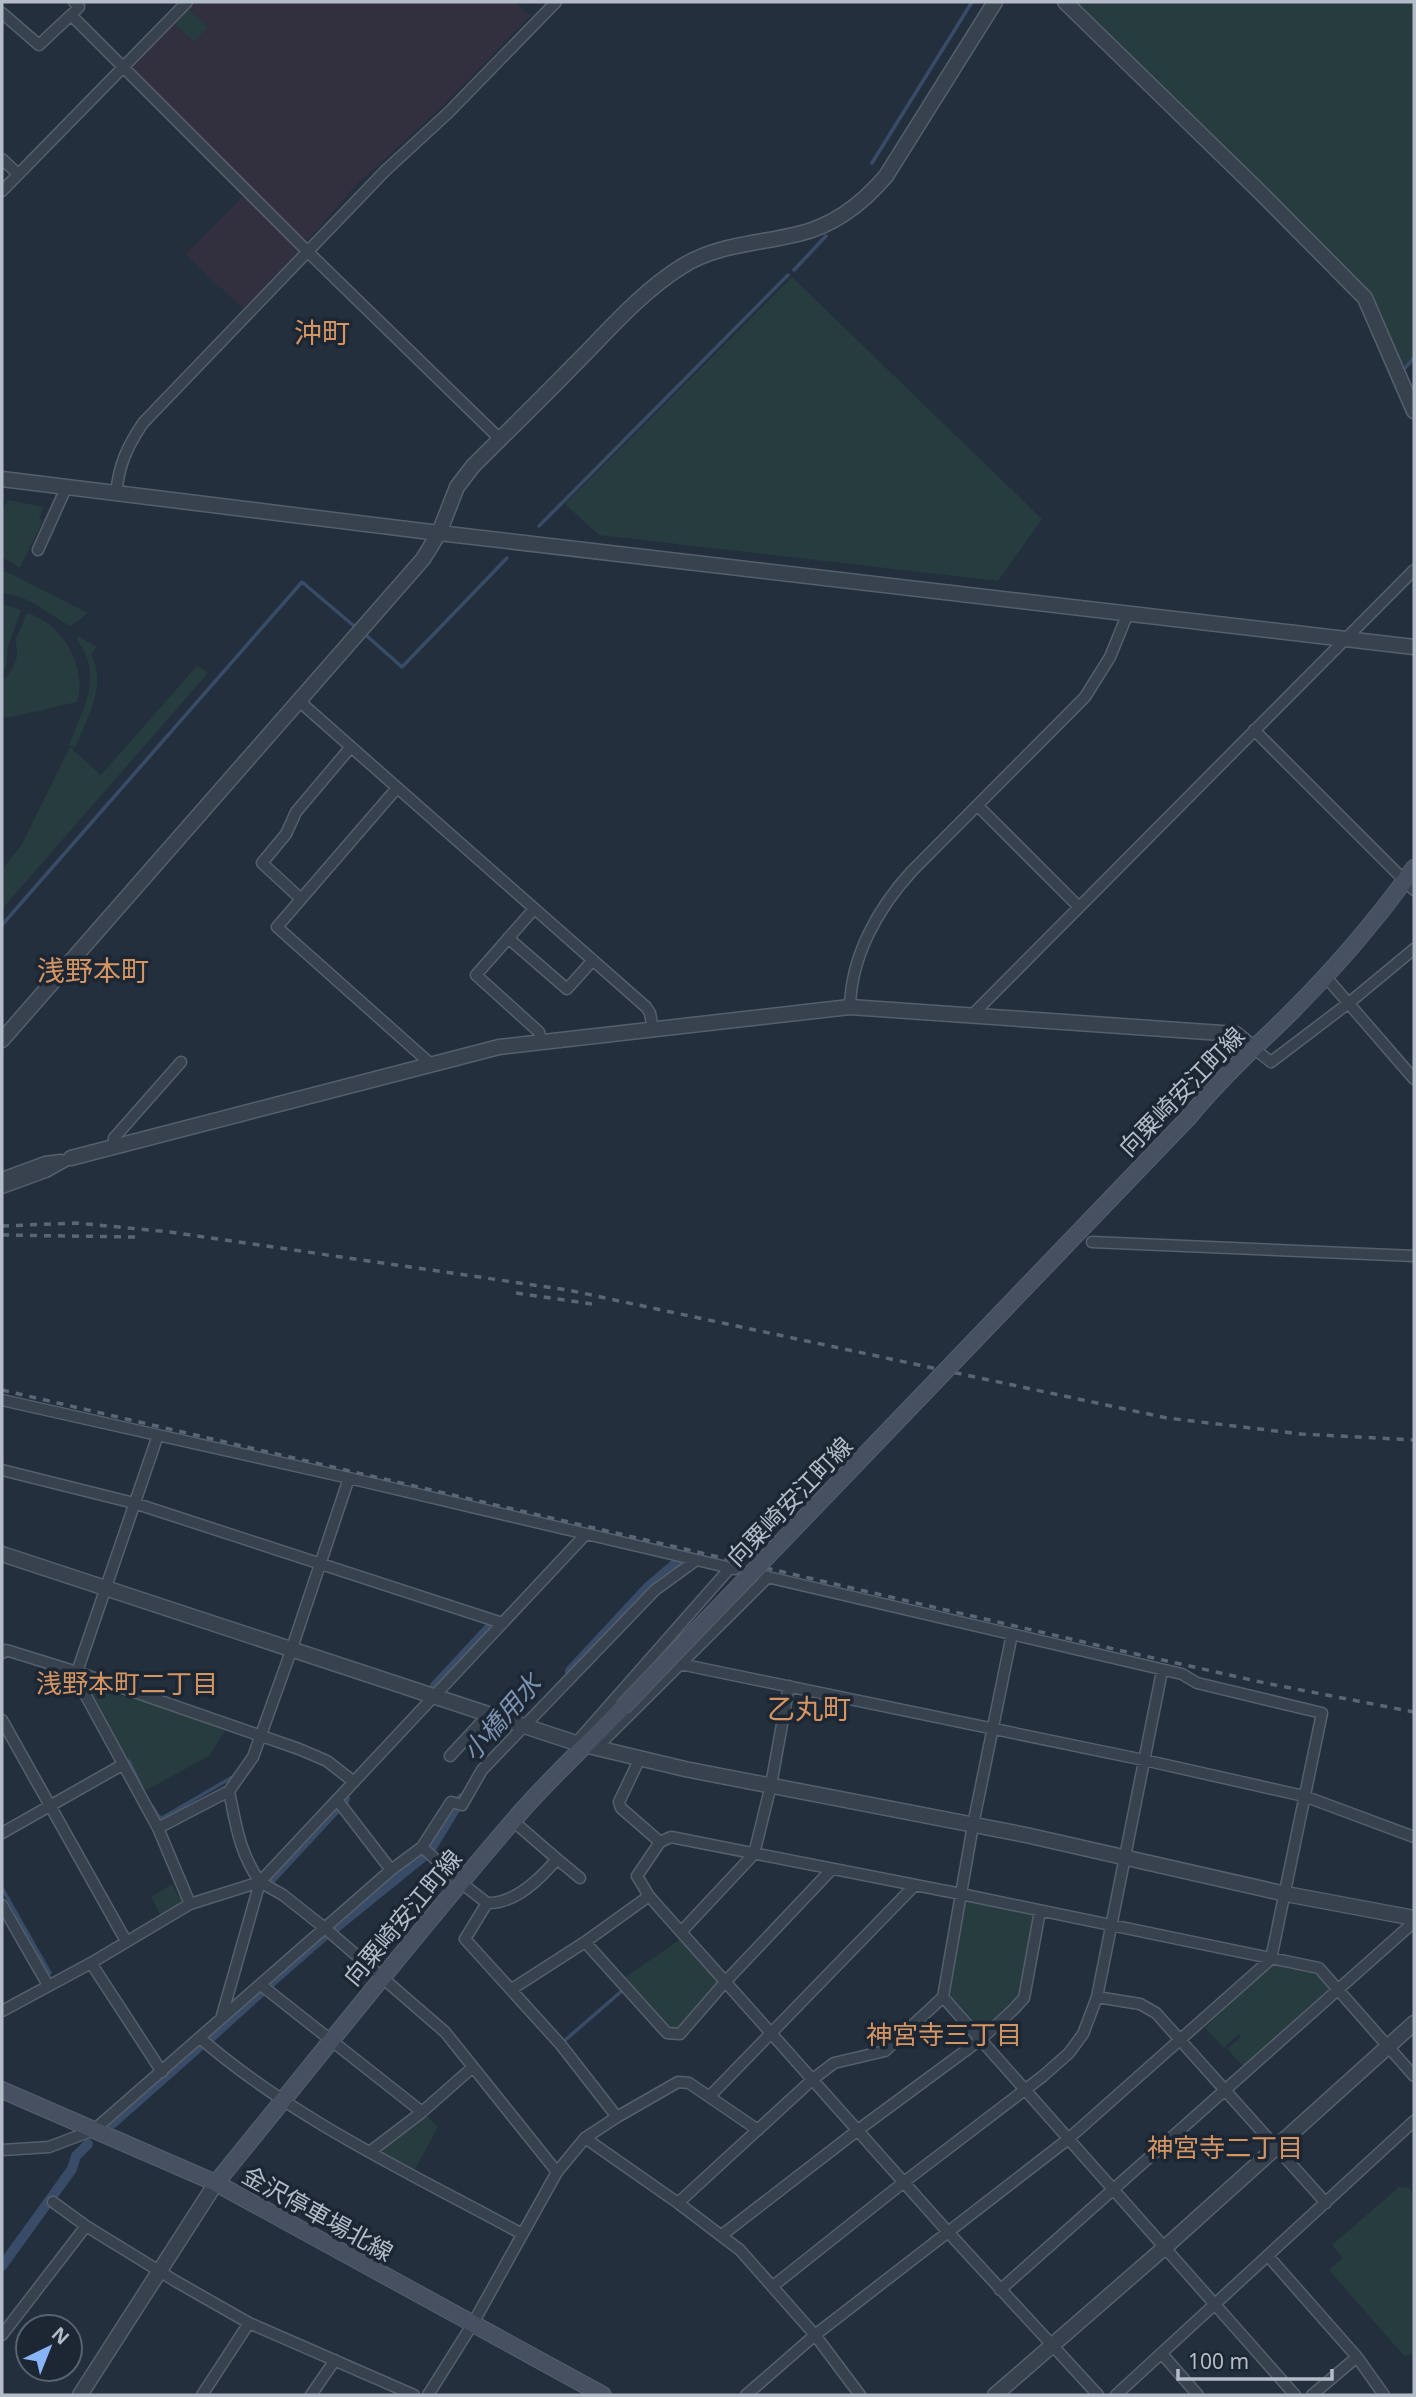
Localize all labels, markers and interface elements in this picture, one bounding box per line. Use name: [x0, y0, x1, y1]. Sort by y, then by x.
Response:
district label: 沖町: [294, 313, 350, 351]
district label: 浅野本町: [37, 951, 149, 989]
street label: 向粟崎安江町線: [1111, 1019, 1251, 1163]
street label: 向粟崎安江町線: [719, 1429, 859, 1573]
water label: 小橋用水: [453, 1664, 551, 1768]
district label: 浅野本町二丁目: [36, 1665, 218, 1701]
district label: 乙丸町: [767, 1689, 851, 1727]
street label: 向粟崎安江町線: [335, 1842, 469, 1992]
district label: 神宮寺三丁目: [866, 2016, 1022, 2052]
district label: 神宮寺二丁目: [1147, 2129, 1303, 2165]
street label: 金沢停車場北線: [237, 2158, 399, 2268]
north arrow: [14, 2313, 84, 2383]
text: N: [46, 2321, 75, 2350]
scale bar: [1178, 2338, 1332, 2382]
text: 100 m: [1188, 2347, 1249, 2375]

